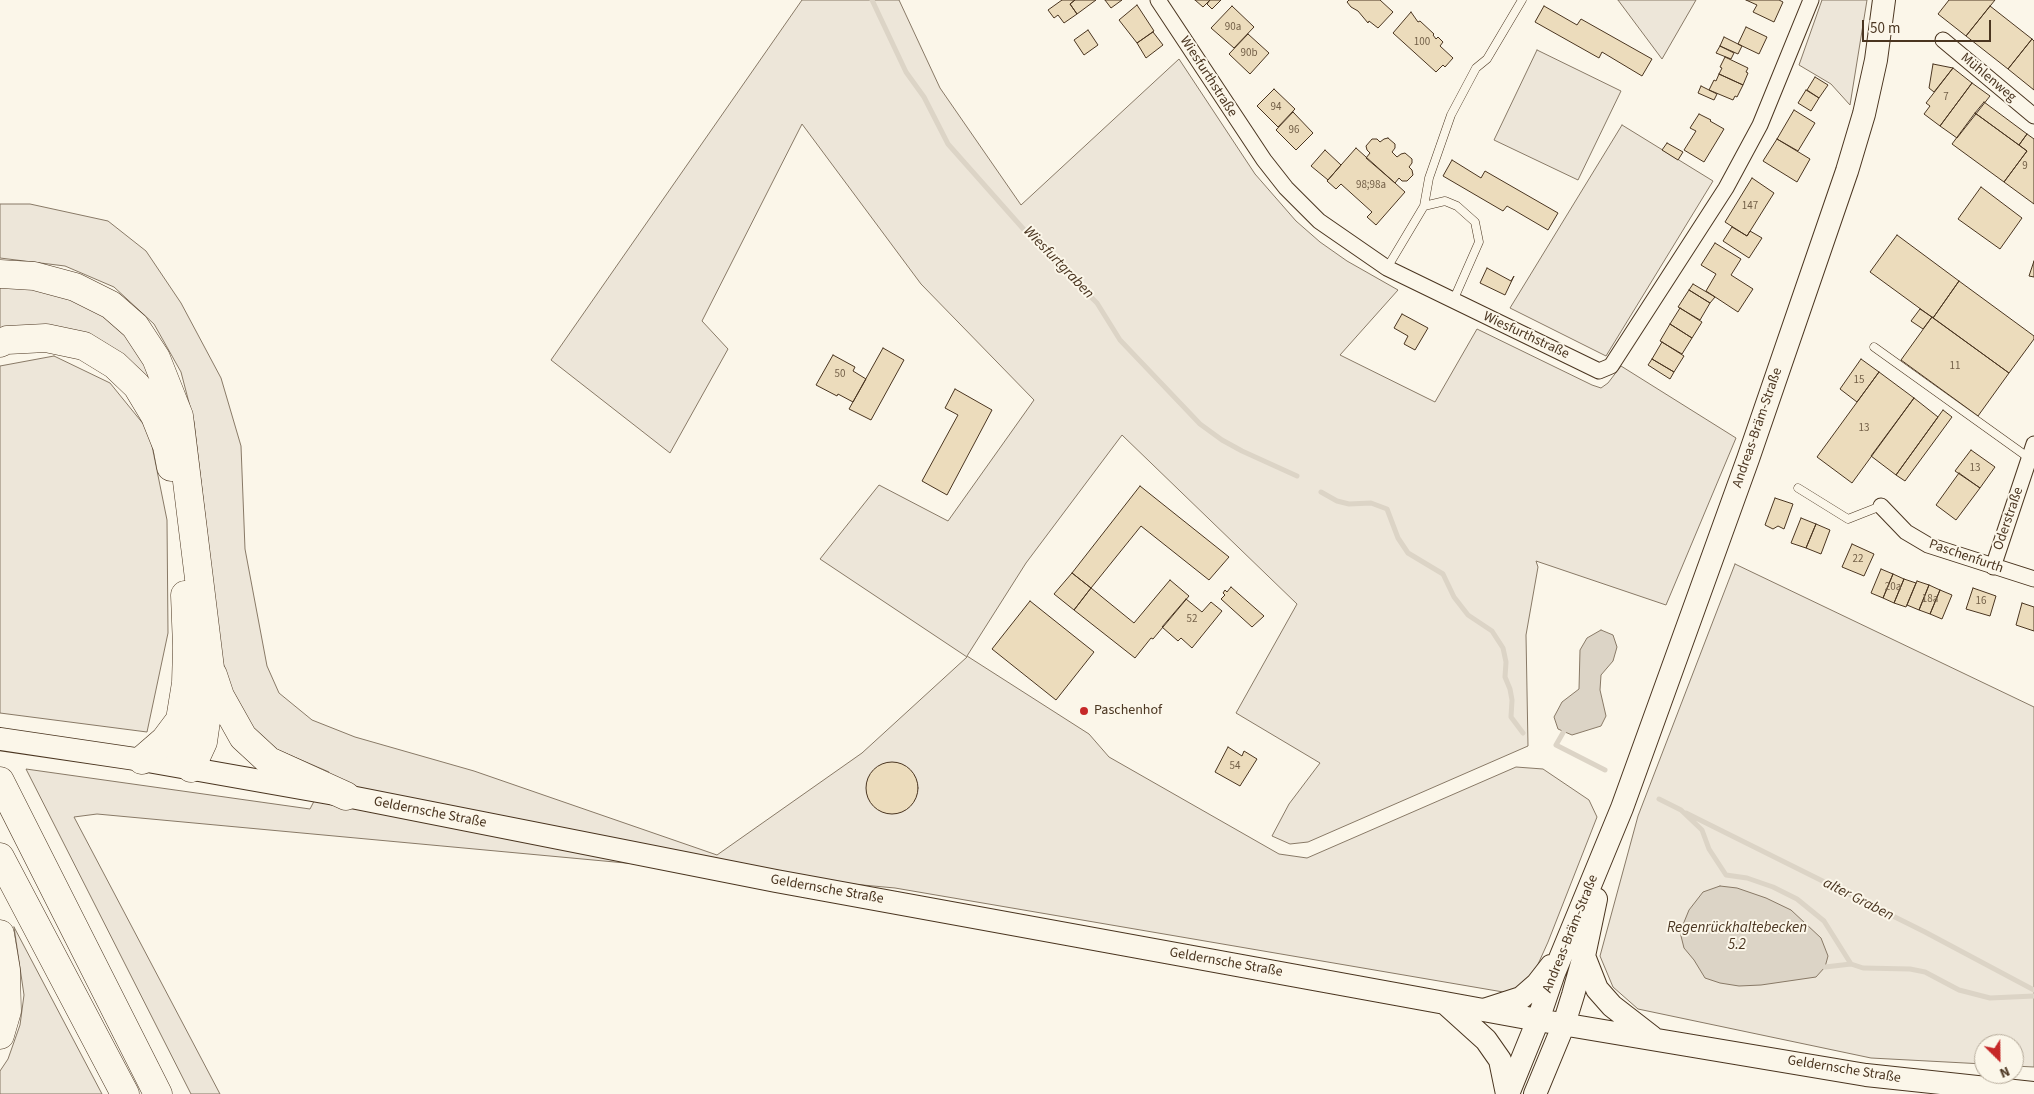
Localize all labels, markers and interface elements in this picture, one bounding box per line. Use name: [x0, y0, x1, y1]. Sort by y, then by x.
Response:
scale bar: [1864, 10, 1993, 42]
text: 50 m: [1870, 18, 1900, 39]
house number: 90a: [1225, 21, 1241, 35]
street label: Wiesfurthstraße: [1176, 33, 1240, 121]
house number: 100: [1414, 36, 1430, 50]
house number: 90b: [1240, 47, 1258, 61]
street label: Mühlenweg: [1957, 50, 2019, 106]
house number: 7: [1943, 91, 1949, 105]
house number: 94: [1271, 101, 1281, 115]
house number: 96: [1289, 124, 1299, 138]
house number: 9: [2022, 160, 2028, 174]
house number: 98;98a: [1356, 179, 1386, 193]
house number: 147: [1742, 200, 1758, 214]
water label: Wiesfurtgraben: [1019, 223, 1097, 303]
street label: Wiesfurthstraße: [1480, 309, 1572, 363]
house number: 11: [1950, 360, 1960, 374]
street label: Andreas-Bräm-Straße: [1730, 366, 1786, 490]
house number: 50: [835, 368, 845, 382]
house number: 15: [1854, 374, 1864, 388]
house number: 13: [1859, 422, 1869, 436]
house number: 13: [1970, 462, 1980, 476]
street label: Oderstraße: [1990, 485, 2028, 553]
street label: Paschenfurth: [1927, 536, 2005, 578]
house number: 22: [1853, 553, 1863, 567]
house number: 20a: [1885, 581, 1901, 595]
house number: 18a: [1922, 593, 1938, 607]
house number: 16: [1976, 595, 1986, 609]
house number: 52: [1187, 613, 1197, 627]
place label: Paschenhof: [1094, 703, 1162, 719]
marker: Paschenhof: [1078, 705, 1090, 717]
house number: 54: [1230, 760, 1240, 774]
street label: Geldernsche Straße: [372, 794, 488, 832]
street label: Geldernsche Straße: [769, 872, 885, 908]
street label: Andreas-Bräm-Straße: [1540, 872, 1602, 996]
water label: alter Graben: [1820, 875, 1896, 925]
water label: Regenrückhaltebecken 5.2: [1667, 920, 1807, 955]
street label: Geldernsche Straße: [1168, 945, 1284, 981]
north arrow: [1974, 1034, 2024, 1084]
street label: Geldernsche Straße: [1786, 1053, 1902, 1087]
text: N: [1996, 1061, 2013, 1083]

